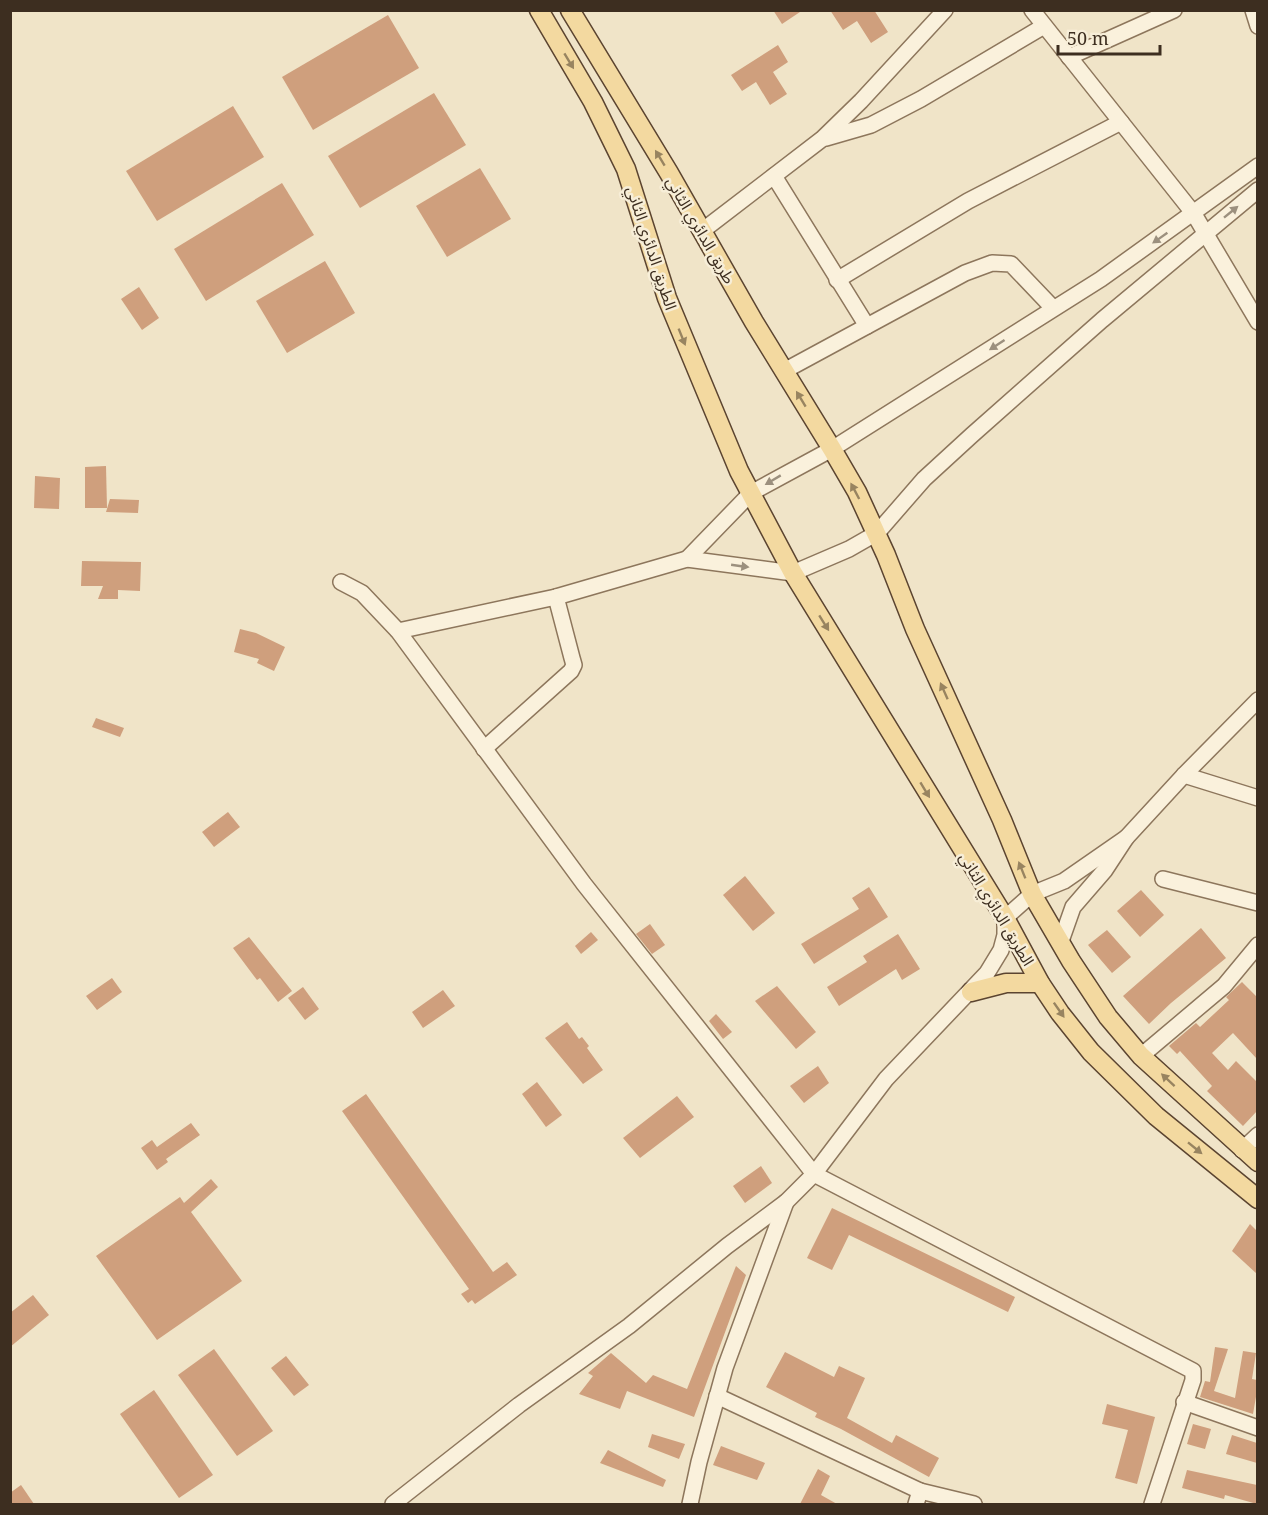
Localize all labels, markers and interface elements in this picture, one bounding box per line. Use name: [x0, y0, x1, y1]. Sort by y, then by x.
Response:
scale bar: [1058, 18, 1160, 56]
text: 50 m: [1067, 26, 1109, 50]
one-way arrow: [563, 53, 574, 69]
one-way arrow: [655, 150, 666, 166]
street label: طريق الدائري الثاني: [660, 172, 741, 289]
street label: الطريق الدائري الثاني: [620, 183, 682, 313]
one-way arrow: [1223, 205, 1239, 218]
one-way arrow: [1152, 232, 1168, 244]
one-way arrow: [678, 328, 687, 346]
one-way arrow: [989, 339, 1005, 350]
one-way arrow: [796, 391, 807, 407]
one-way arrow: [764, 475, 781, 485]
one-way arrow: [851, 482, 860, 499]
one-way arrow: [731, 561, 750, 570]
one-way arrow: [818, 615, 829, 631]
one-way arrow: [939, 682, 949, 700]
one-way arrow: [920, 782, 931, 798]
street label: الطريق الدائري الثاني: [953, 848, 1040, 971]
one-way arrow: [1017, 861, 1026, 879]
one-way arrow: [1053, 1002, 1065, 1018]
one-way arrow: [1162, 1073, 1176, 1087]
one-way arrow: [1187, 1142, 1203, 1155]

